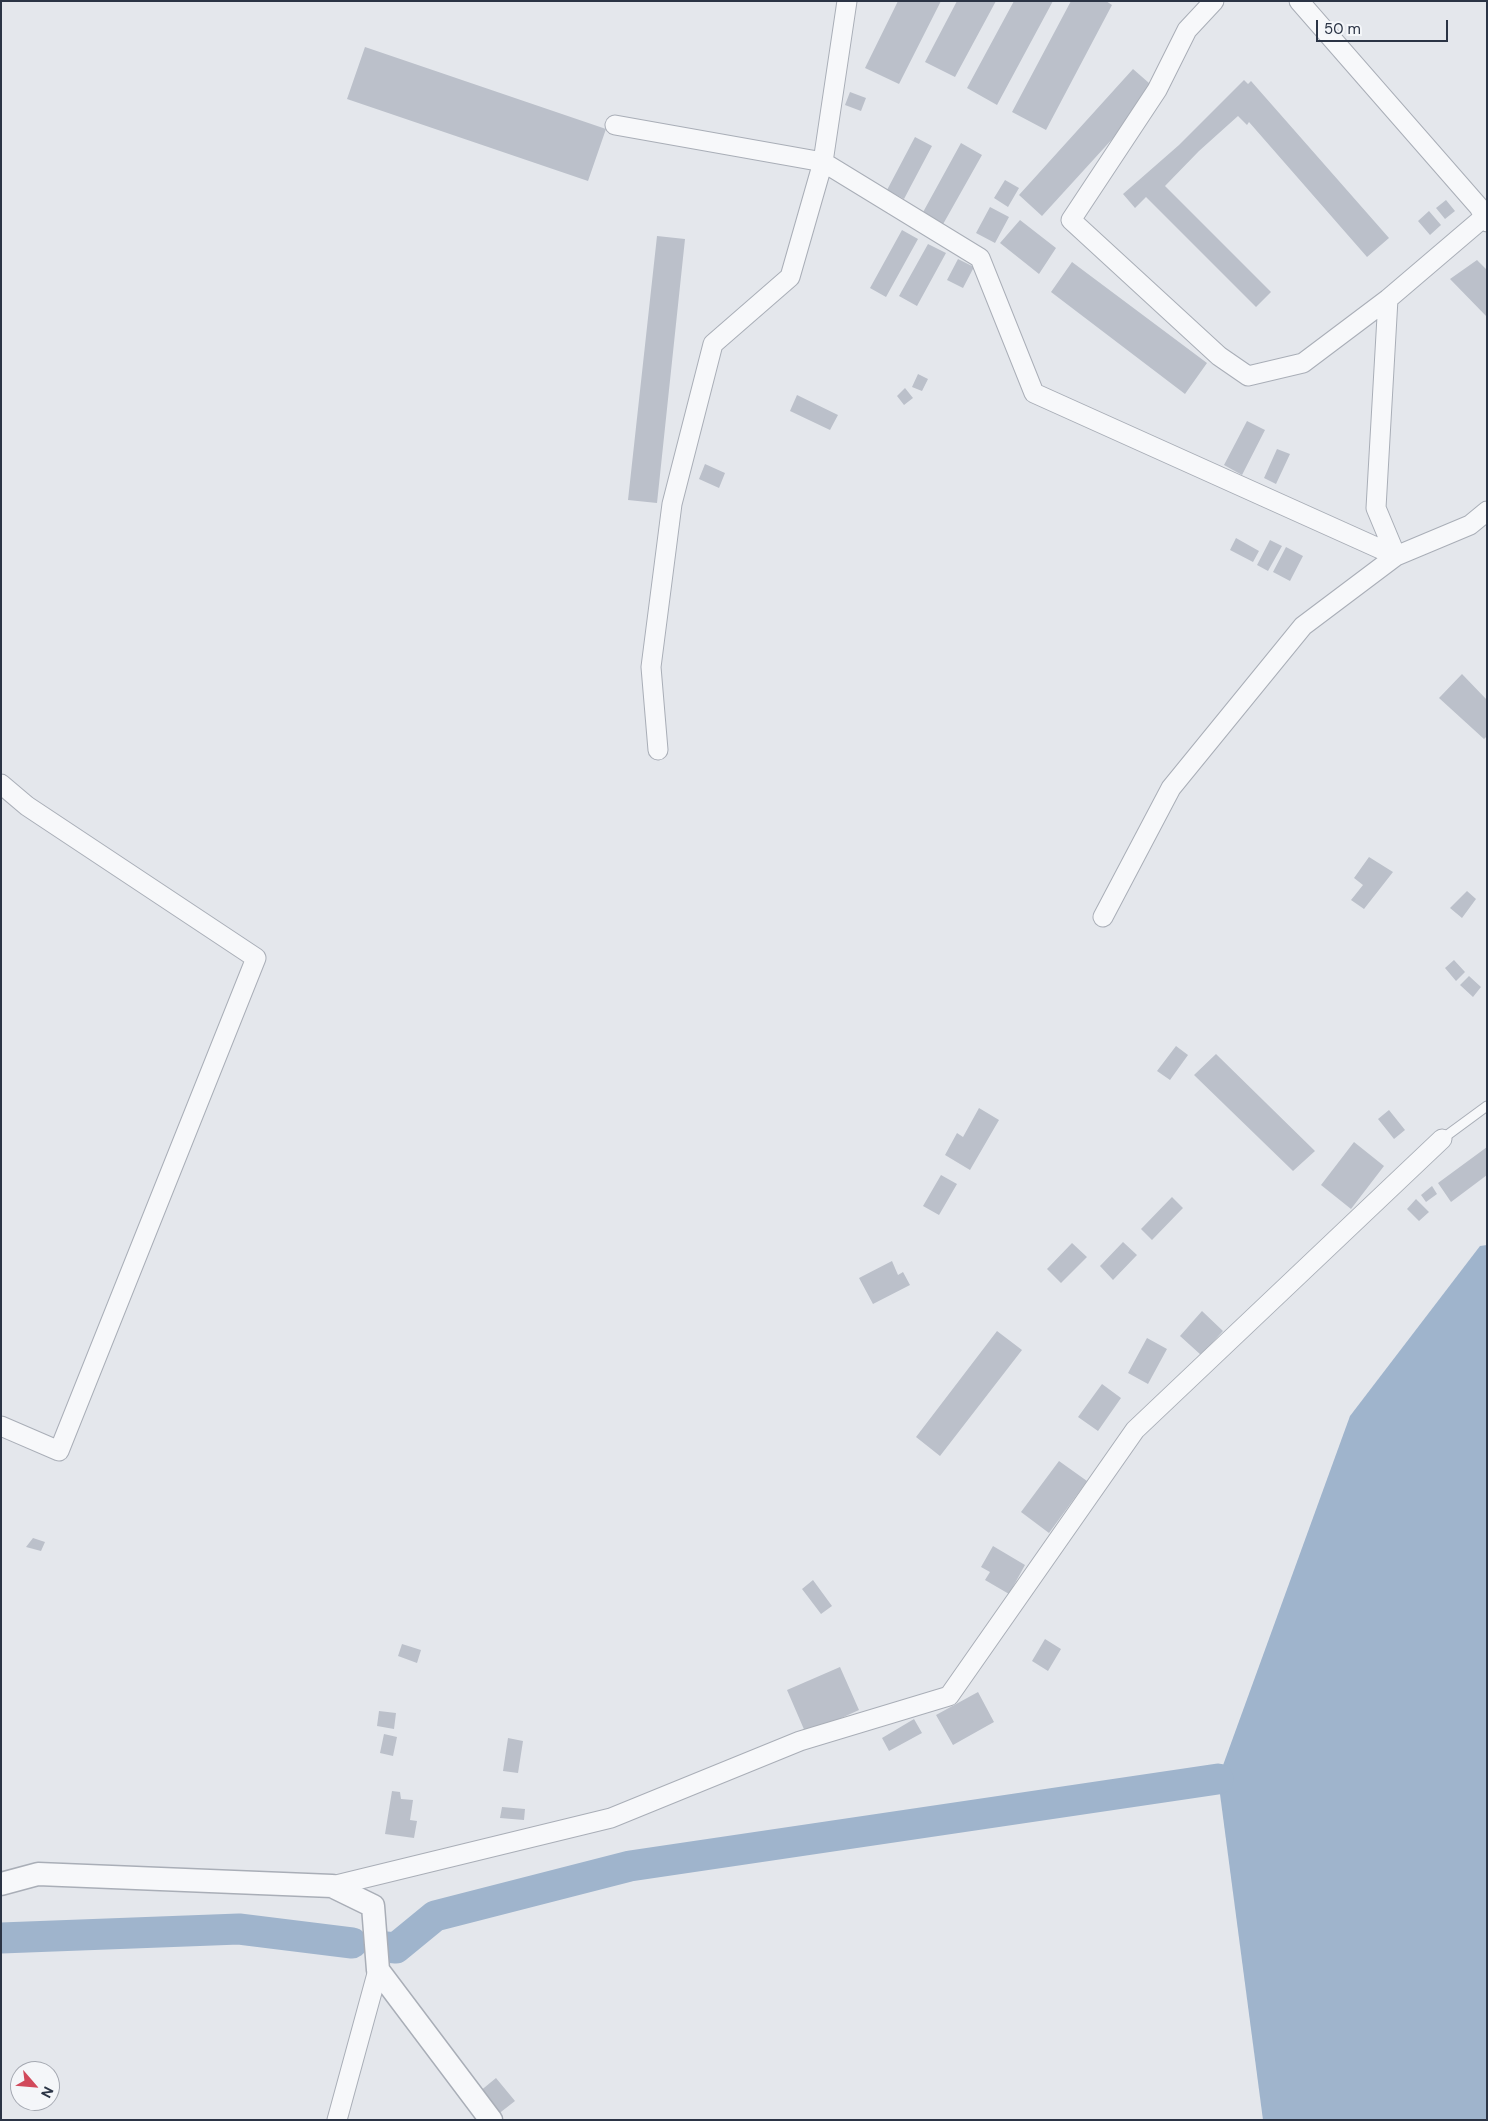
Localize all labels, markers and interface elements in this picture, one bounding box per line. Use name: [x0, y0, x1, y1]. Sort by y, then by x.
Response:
scale bar: [1318, 10, 1450, 42]
text: 50 m: [1324, 19, 1361, 39]
north arrow: [10, 2061, 60, 2111]
text: N: [37, 2084, 58, 2101]

